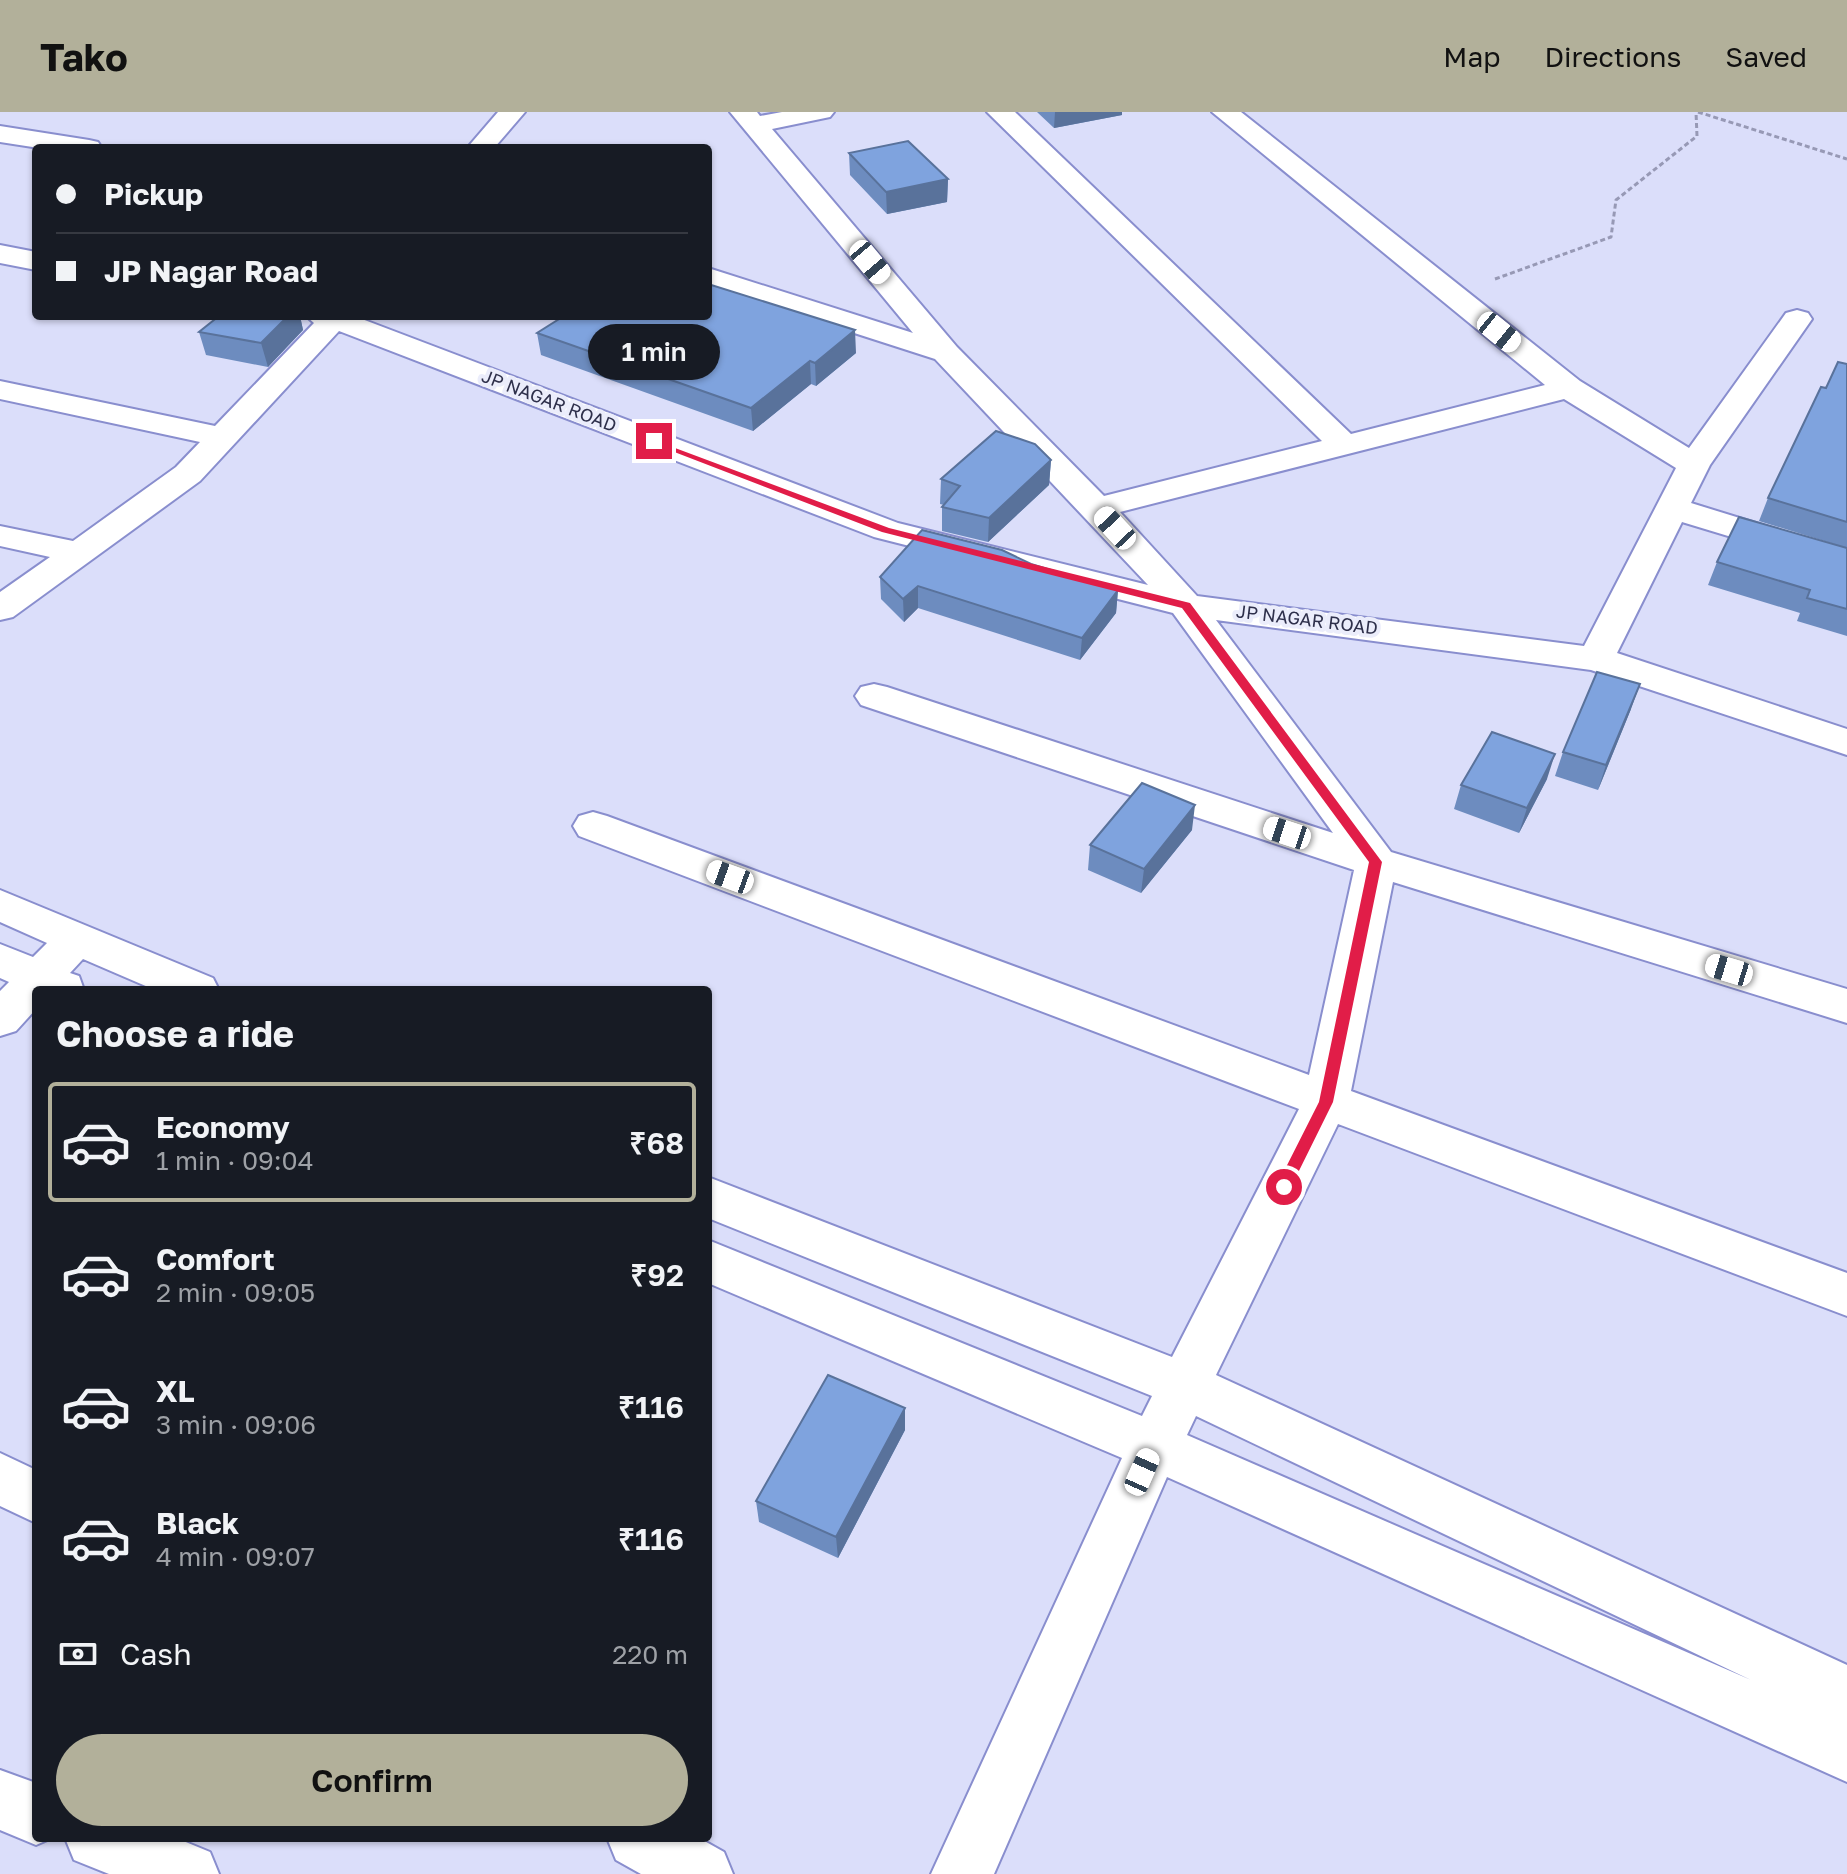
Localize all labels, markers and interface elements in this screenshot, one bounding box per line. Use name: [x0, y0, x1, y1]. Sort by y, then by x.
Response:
text: Tako: [40, 34, 128, 79]
text: Map: [1443, 40, 1500, 73]
text: Directions: [1544, 40, 1681, 73]
text: Saved: [1725, 40, 1807, 73]
text: Pickup: [104, 176, 203, 212]
car: [845, 236, 895, 288]
text: JP Nagar Road: [104, 253, 318, 289]
car: [1473, 308, 1525, 356]
callout: 1 min: [588, 325, 720, 381]
text: 1 min: [621, 336, 687, 367]
street label: JP NAGAR ROAD: [479, 364, 620, 436]
route end: [636, 423, 672, 459]
car: [1090, 502, 1140, 554]
street label: JP NAGAR ROAD: [1235, 599, 1379, 639]
car: [1260, 814, 1314, 852]
car: [703, 858, 757, 896]
car: [1703, 952, 1755, 988]
text: Choose a ride: [56, 1012, 294, 1055]
icon: car: [60, 1106, 132, 1178]
text: Economy: [156, 1109, 290, 1145]
text: ₹68: [629, 1125, 684, 1161]
text: 1 min · 09:04: [156, 1145, 314, 1176]
route start: [1266, 1169, 1302, 1205]
icon: car: [60, 1238, 132, 1310]
text: Comfort: [156, 1241, 275, 1277]
text: ₹92: [630, 1257, 684, 1293]
text: 2 min · 09:05: [156, 1277, 315, 1308]
icon: car: [60, 1370, 132, 1442]
text: XL: [156, 1373, 195, 1409]
text: ₹116: [618, 1389, 684, 1425]
text: 3 min · 09:06: [156, 1409, 316, 1440]
car: [1121, 1445, 1163, 1499]
icon: car: [60, 1502, 132, 1574]
text: Black: [156, 1505, 239, 1541]
text: ₹116: [618, 1521, 684, 1557]
text: 4 min · 09:07: [156, 1541, 315, 1572]
icon: cash: [56, 1632, 100, 1676]
text: Cash: [120, 1636, 192, 1672]
text: 220 m: [612, 1639, 688, 1670]
button: Confirm: [56, 1734, 688, 1826]

